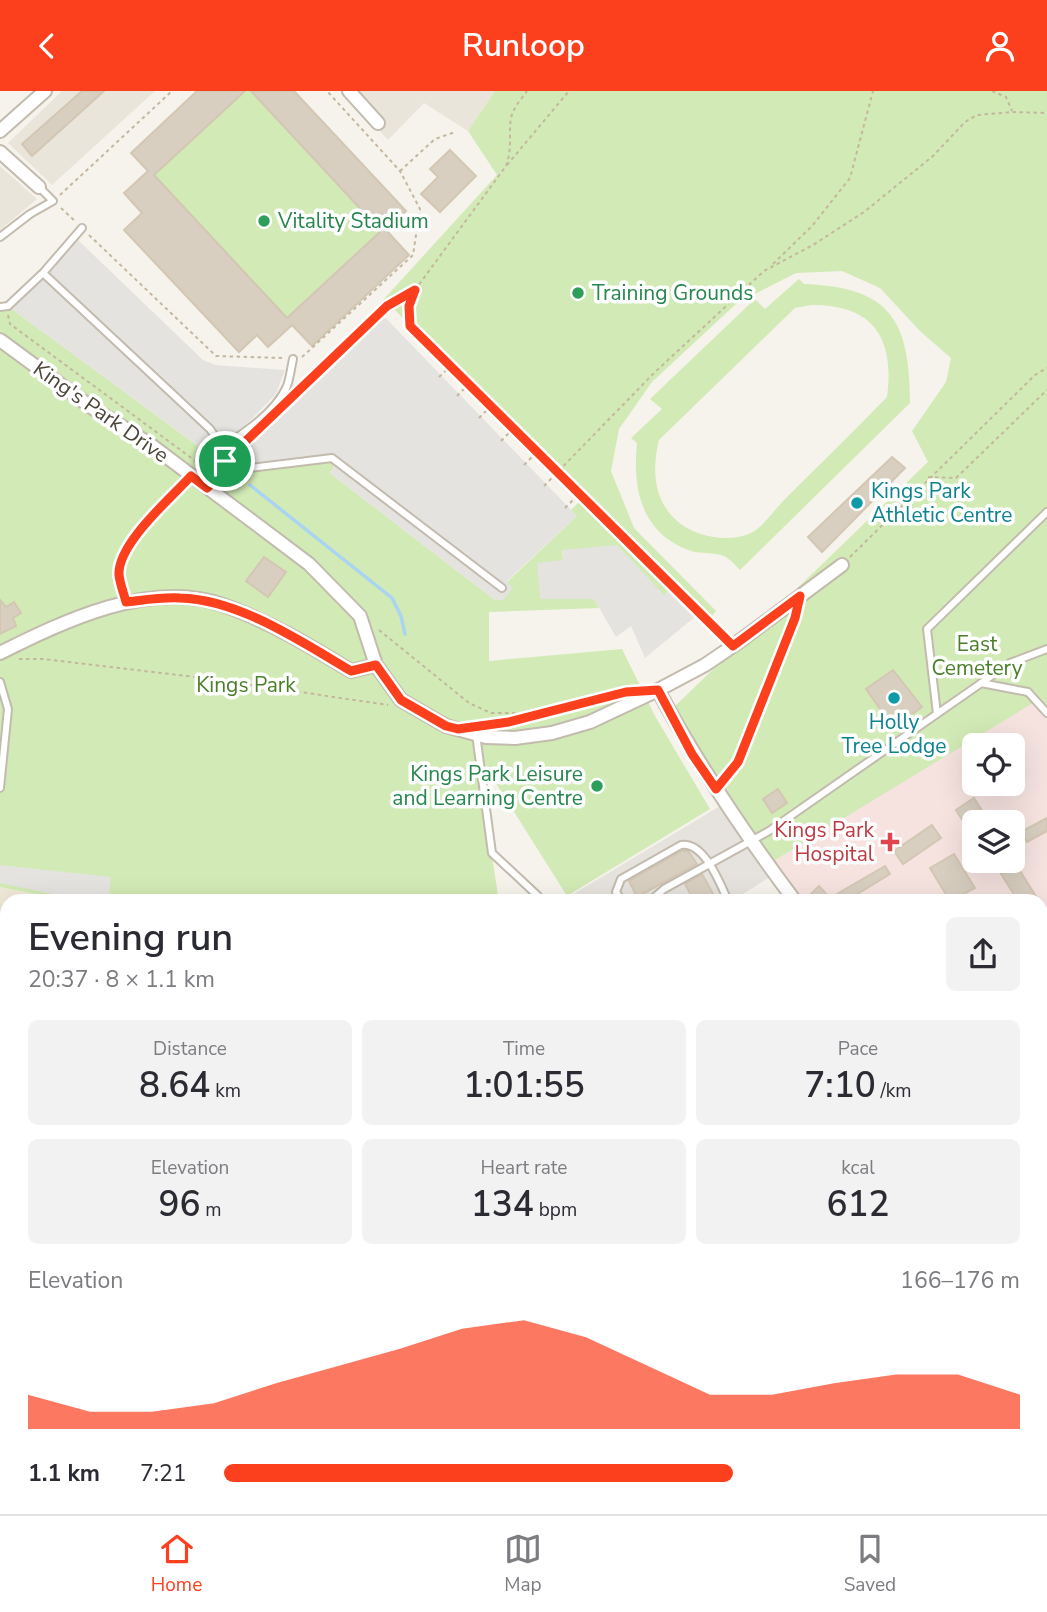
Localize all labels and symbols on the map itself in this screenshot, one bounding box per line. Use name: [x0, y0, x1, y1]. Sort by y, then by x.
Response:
place label: Vitality Stadium: [277, 207, 429, 235]
marker: Vitality Stadium: [256, 213, 272, 229]
place label: Training Grounds: [592, 279, 753, 307]
marker: Training Grounds: [570, 285, 586, 301]
street label: King's Park Drive: [28, 355, 174, 469]
pin: [195, 431, 255, 491]
place label: Kings Park Athletic Centre: [871, 477, 1012, 529]
marker: Kings Park Athletic Centre: [849, 495, 865, 511]
park label: East Cemetery: [931, 630, 1023, 682]
park label: Kings Park: [196, 671, 296, 699]
marker: Holly Tree Lodge: [886, 690, 902, 706]
place label: Holly Tree Lodge: [842, 708, 946, 760]
place label: Kings Park Leisure and Learning Centre: [392, 760, 583, 812]
marker: Kings Park Leisure and Learning Centre: [589, 778, 605, 794]
place label: Kings Park Hospital: [774, 816, 875, 868]
marker: Kings Park Hospital: [880, 832, 900, 852]

